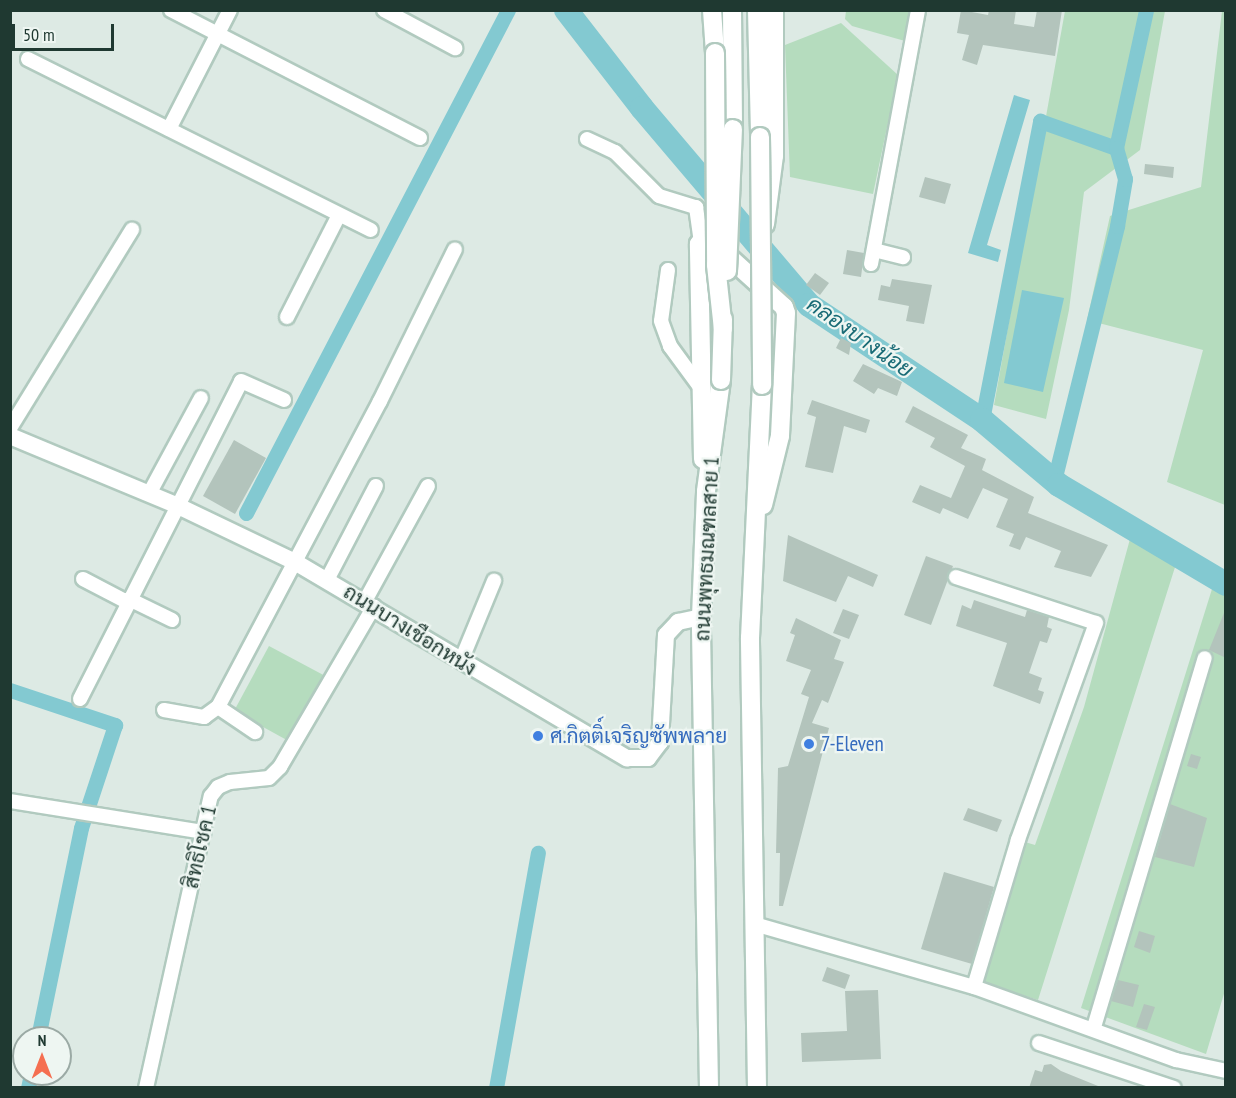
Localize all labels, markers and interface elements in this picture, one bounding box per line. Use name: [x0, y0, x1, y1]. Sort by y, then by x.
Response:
scale bar: [15, 12, 117, 50]
text: 50 m: [23, 23, 55, 46]
water label: คลองบางน้อย: [802, 291, 918, 383]
street label: ถนนพุทธมณฑลสาย 1: [690, 456, 724, 642]
street label: ถนนบางเชือกหนัง: [339, 579, 481, 681]
place label: ศ.กิตติ์เจริญซัพพลาย: [550, 723, 727, 749]
marker: ศ.กิตติ์เจริญซัพพลาย: [531, 729, 545, 743]
place label: 7-Eleven: [821, 731, 884, 757]
marker: 7-Eleven: [802, 737, 816, 751]
street label: สิทธิโชค 1: [178, 803, 222, 891]
north arrow: [12, 1026, 72, 1086]
text: N: [38, 1030, 46, 1050]

